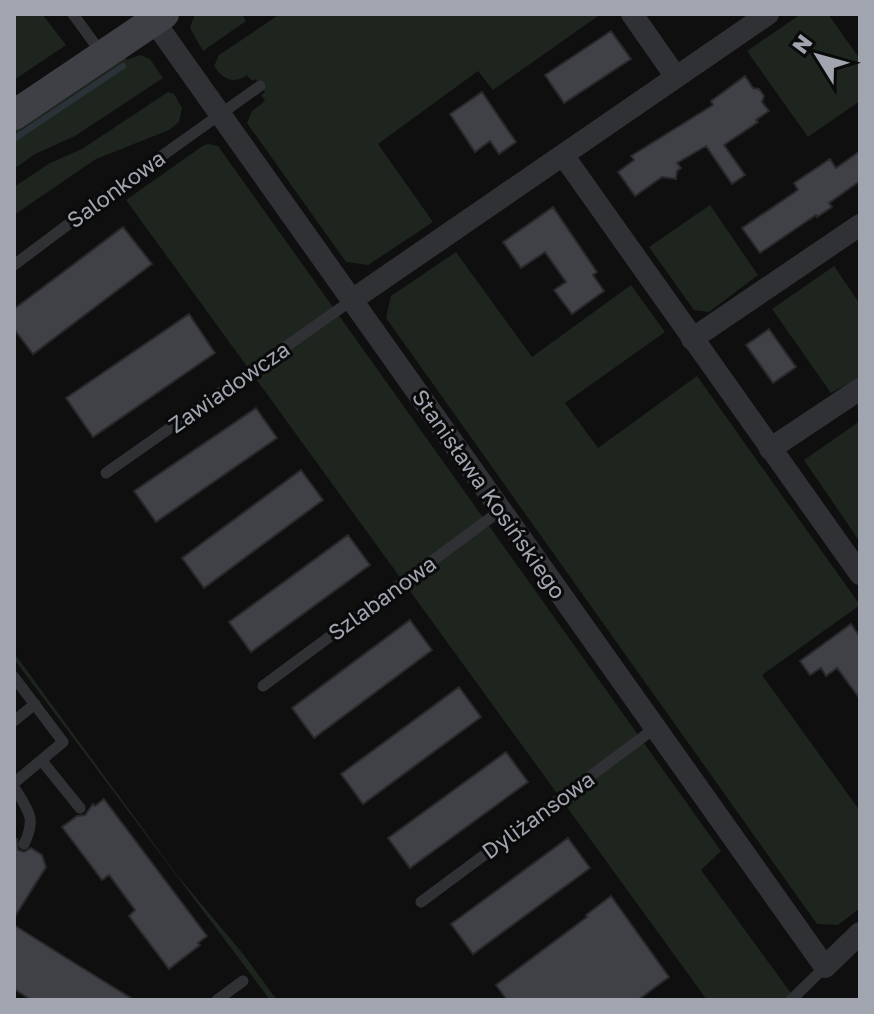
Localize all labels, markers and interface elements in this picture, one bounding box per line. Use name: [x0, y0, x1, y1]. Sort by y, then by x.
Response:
north arrow: [778, 16, 858, 96]
text: N: [786, 29, 817, 58]
street label: Salonkowa: [61, 144, 170, 233]
street label: Zawiadowcza: [163, 335, 294, 438]
street label: Stanisława Kosińskiego: [407, 384, 572, 604]
street label: Szlabanowa: [322, 549, 441, 646]
street label: Dyliżansowa: [476, 765, 599, 864]

